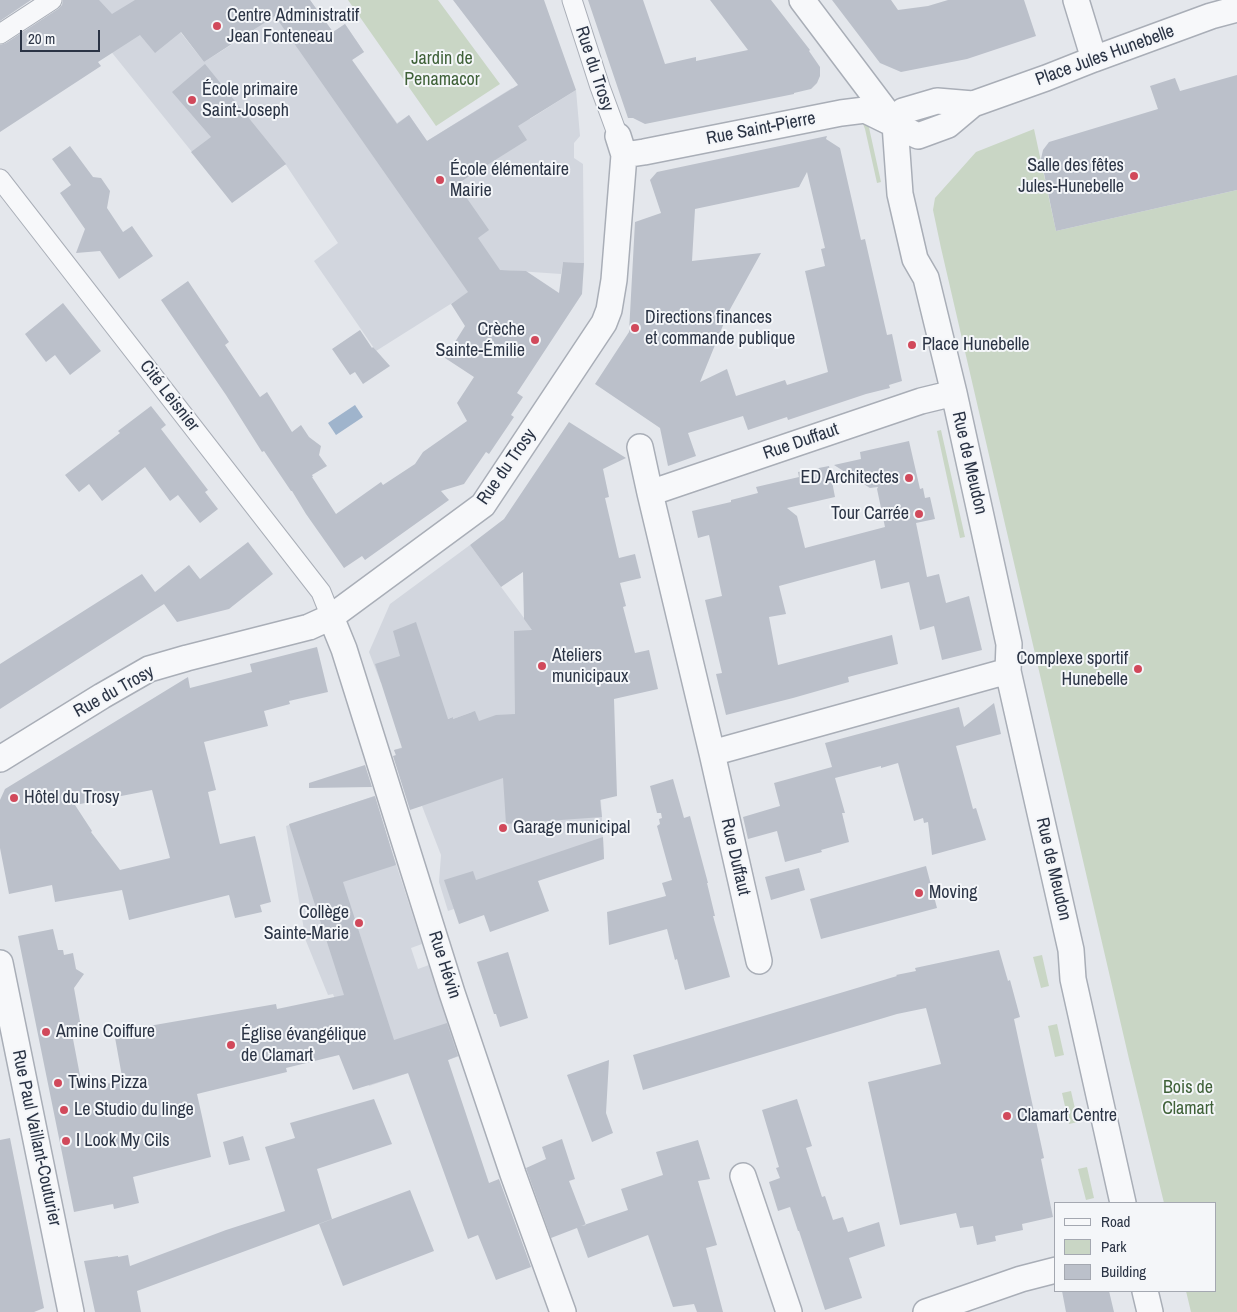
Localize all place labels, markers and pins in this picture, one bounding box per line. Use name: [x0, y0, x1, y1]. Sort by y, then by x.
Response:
place label: Centre Administratif Jean Fonteneau: [227, 5, 359, 48]
marker: Centre Administratif Jean Fonteneau: [211, 20, 223, 32]
place label: École primaire Saint-Joseph: [202, 79, 298, 122]
marker: École primaire Saint-Joseph: [186, 94, 198, 106]
place label: Salle des fêtes Jules-Hunebelle: [1018, 155, 1124, 198]
place label: École élémentaire Mairie: [450, 159, 569, 202]
marker: Salle des fêtes Jules-Hunebelle: [1128, 170, 1140, 182]
marker: École élémentaire Mairie: [434, 174, 446, 186]
place label: Directions finances et commande publique: [645, 307, 795, 350]
place label: Crèche Sainte-Émilie: [436, 319, 525, 362]
marker: Directions finances et commande publique: [629, 322, 641, 334]
marker: Crèche Sainte-Émilie: [529, 334, 541, 346]
place label: Place Hunebelle: [922, 334, 1029, 356]
marker: Place Hunebelle: [906, 339, 918, 351]
place label: ED Architectes: [801, 467, 899, 489]
marker: ED Architectes: [903, 472, 915, 484]
place label: Tour Carrée: [831, 503, 909, 525]
marker: Tour Carrée: [913, 508, 925, 520]
place label: Ateliers municipaux: [552, 645, 628, 688]
place label: Complexe sportif Hunebelle: [1016, 648, 1128, 691]
marker: Ateliers municipaux: [536, 660, 548, 672]
marker: Complexe sportif Hunebelle: [1132, 663, 1144, 675]
place label: Hôtel du Trosy: [24, 787, 119, 809]
marker: Hôtel du Trosy: [8, 792, 20, 804]
place label: Garage municipal: [513, 817, 630, 839]
marker: Garage municipal: [497, 822, 509, 834]
place label: Moving: [929, 882, 977, 904]
marker: Moving: [913, 887, 925, 899]
place label: Collège Sainte-Marie: [264, 902, 349, 944]
marker: Collège Sainte-Marie: [353, 917, 365, 929]
place label: Amine Coiffure: [56, 1021, 155, 1043]
place label: Église évangélique de Clamart: [241, 1024, 367, 1066]
marker: Amine Coiffure: [40, 1026, 52, 1038]
marker: Église évangélique de Clamart: [225, 1039, 237, 1051]
place label: Twins Pizza: [68, 1072, 148, 1094]
marker: Twins Pizza: [52, 1077, 64, 1089]
place label: Le Studio du linge: [74, 1099, 194, 1121]
marker: Le Studio du linge: [58, 1104, 70, 1116]
place label: Clamart Centre: [1017, 1105, 1117, 1127]
marker: Clamart Centre: [1001, 1110, 1013, 1122]
place label: I Look My Cils: [76, 1130, 170, 1152]
marker: I Look My Cils: [60, 1135, 72, 1147]

